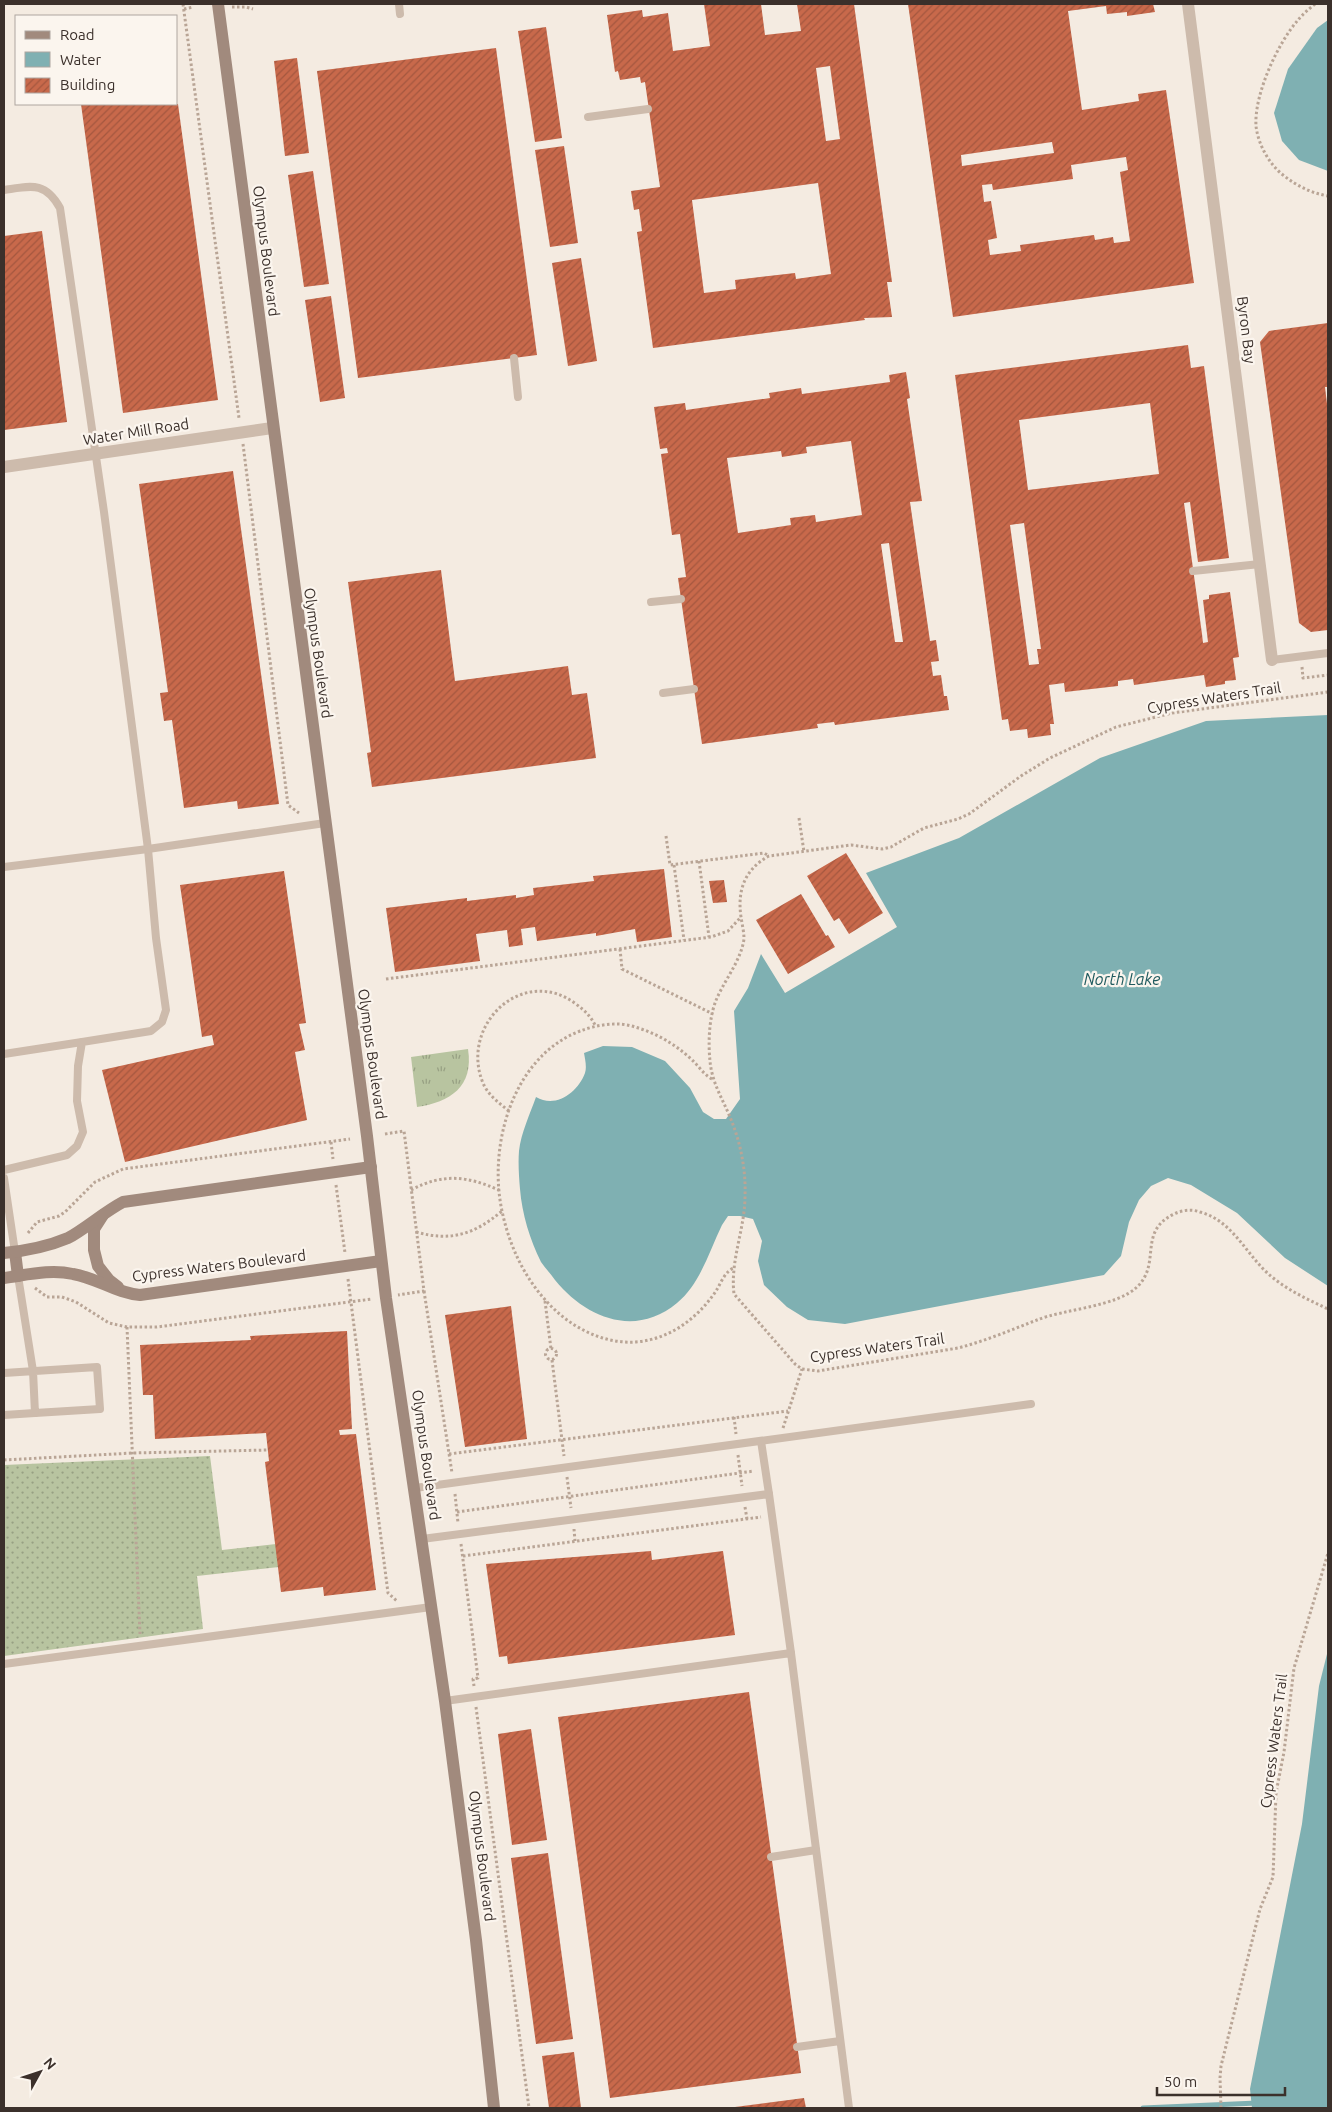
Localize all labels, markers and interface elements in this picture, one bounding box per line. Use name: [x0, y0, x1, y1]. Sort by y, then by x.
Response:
legend: [15, 15, 178, 105]
text: Road: [60, 26, 95, 43]
text: Water: [60, 51, 101, 68]
text: Building: [60, 76, 115, 93]
street label: Olympus Boulevard: [250, 185, 283, 317]
street label: Byron Bay: [1234, 295, 1259, 365]
street label: Water Mill Road: [82, 415, 190, 448]
street label: Olympus Boulevard: [301, 587, 336, 719]
street label: Cypress Waters Trail: [1146, 679, 1282, 716]
water label: North Lake: [1084, 970, 1160, 988]
street label: Olympus Boulevard: [355, 988, 390, 1120]
street label: Cypress Waters Boulevard: [131, 1246, 307, 1285]
street label: Cypress Waters Trail: [809, 1330, 945, 1365]
street label: Olympus Boulevard: [409, 1389, 444, 1521]
street label: Cypress Waters Trail: [1257, 1673, 1290, 1809]
street label: Olympus Boulevard: [466, 1790, 499, 1922]
north arrow: [15, 2047, 65, 2097]
text: N: [40, 2054, 59, 2073]
scale bar: [1157, 2064, 1284, 2096]
text: 50 m: [1164, 2073, 1197, 2090]

